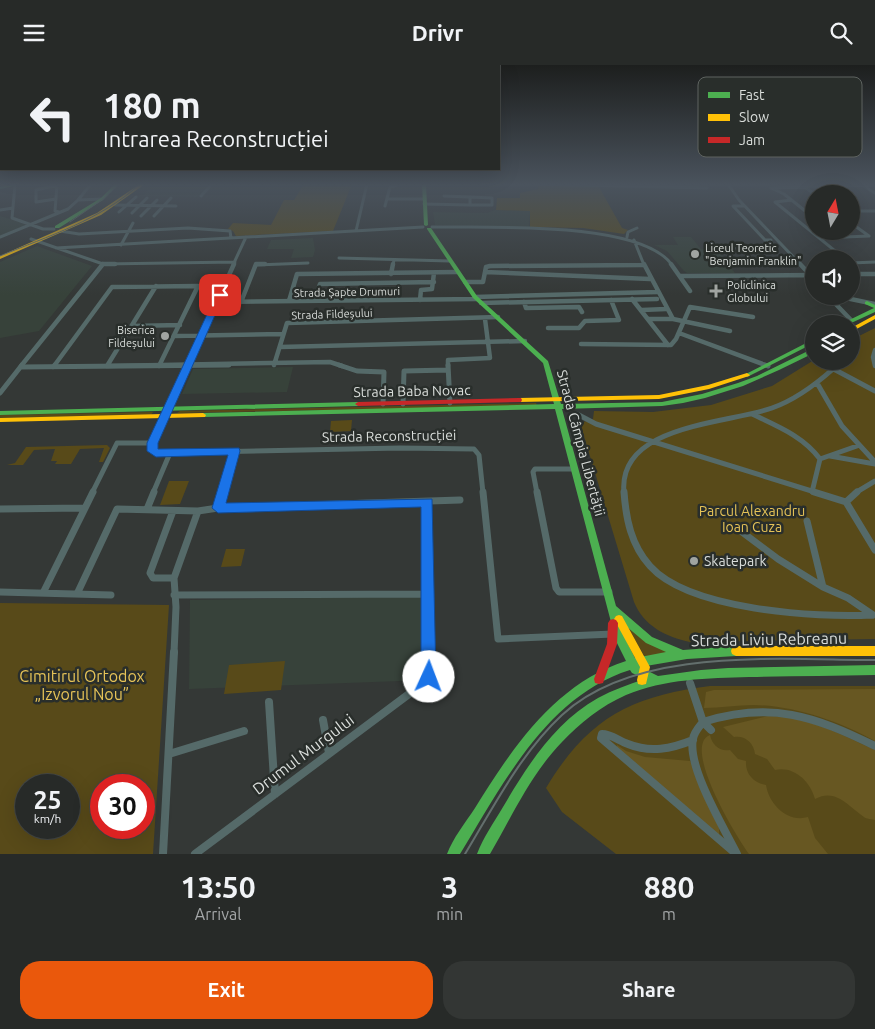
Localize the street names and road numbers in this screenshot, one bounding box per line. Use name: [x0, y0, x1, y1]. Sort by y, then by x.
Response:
street label: Strada Șapte Drumuri: [294, 285, 400, 299]
street label: Strada Fildeșului: [291, 307, 373, 321]
street label: Strada Câmpia Libertății: [554, 368, 608, 518]
street label: Strada Baba Novac: [353, 382, 471, 400]
street label: Strada Reconstrucției: [322, 427, 456, 445]
street label: Strada Liviu Rebreanu: [691, 629, 847, 649]
street label: Drumul Murgului: [249, 710, 357, 798]

